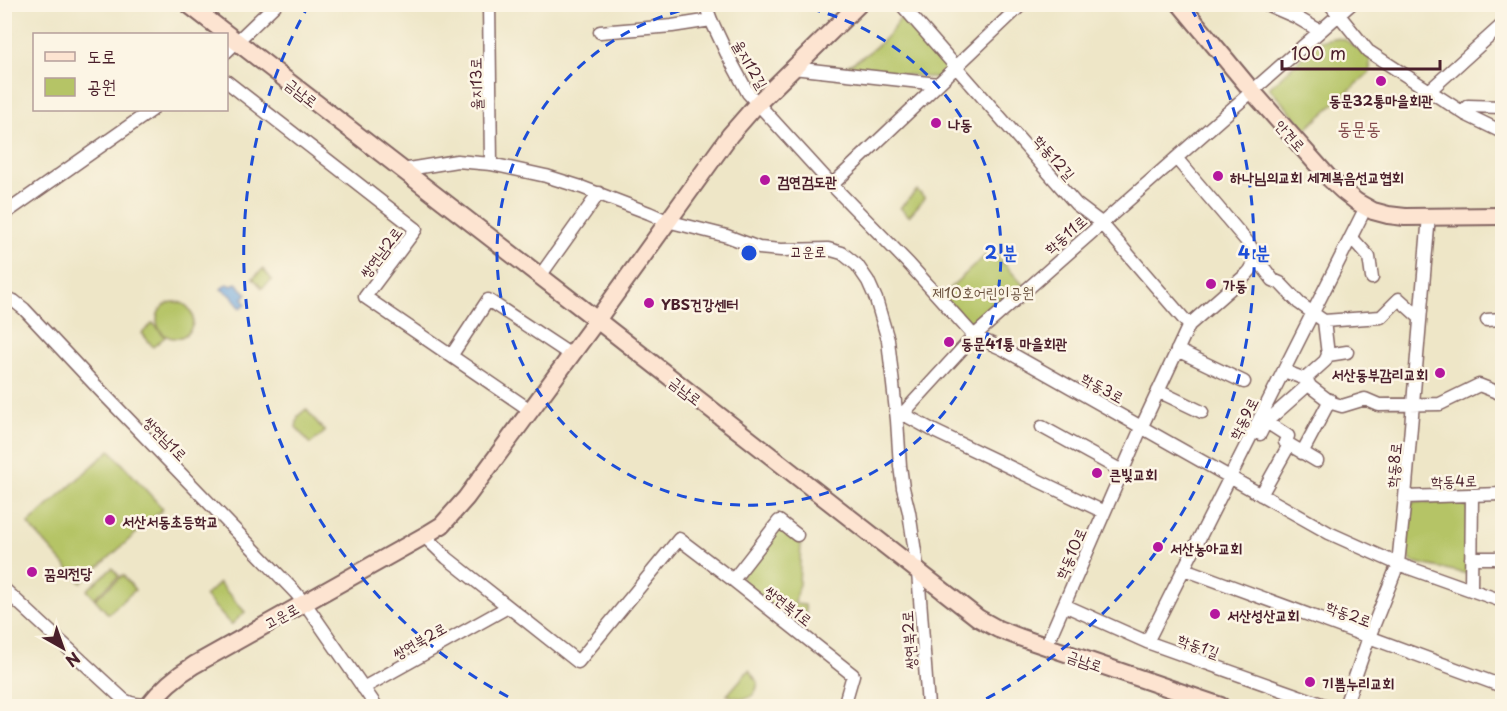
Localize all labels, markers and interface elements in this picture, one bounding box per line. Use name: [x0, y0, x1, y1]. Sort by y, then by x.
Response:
legend: [33, 33, 228, 111]
scale bar: [1282, 33, 1440, 71]
street label: 율지12길: [728, 35, 774, 93]
text: 100 m: [1291, 39, 1346, 66]
text: 도로: [87, 42, 116, 69]
street label: 율지13로: [463, 57, 487, 111]
text: 공원: [87, 72, 116, 99]
street label: 금남로: [281, 72, 323, 112]
marker: 동문32통마을회관: [1374, 74, 1388, 88]
place label: 동문32통마을회관: [1329, 88, 1433, 111]
place label: 나동: [948, 112, 972, 135]
street label: 안견로: [1270, 114, 1312, 156]
district label: 동문동: [1337, 114, 1381, 141]
marker: 나동: [929, 116, 943, 130]
street label: 학동12길: [1029, 129, 1081, 185]
place label: 하나님의교회 세계복음선교협회: [1230, 165, 1404, 188]
place label: 검연검도관: [777, 169, 837, 192]
marker: 하나님의교회 세계복음선교협회: [1211, 169, 1225, 183]
marker: 검연검도관: [758, 173, 772, 187]
street label: 학동11로: [1039, 209, 1091, 259]
street label: 쌍연남2로: [353, 222, 407, 282]
text: 2 분: [985, 238, 1017, 265]
text: 4 분: [1238, 238, 1270, 265]
street label: 고운로: [790, 239, 826, 262]
centre of rings: [739, 243, 759, 263]
place label: 가동: [1223, 273, 1247, 296]
marker: 가동: [1204, 277, 1218, 291]
park label: 제10호어린이공원: [932, 280, 1034, 303]
place label: YBS건강센터: [661, 292, 738, 315]
marker: YBS건강센터: [642, 296, 656, 310]
place label: 동문41통 마을회관: [961, 331, 1068, 354]
marker: 동문41통 마을회관: [942, 335, 956, 349]
place label: 서산동부감리교회: [1331, 362, 1428, 385]
street label: 학동3로: [1077, 366, 1129, 408]
marker: 서산동부감리교회: [1433, 366, 1447, 380]
street label: 금남로: [665, 370, 707, 410]
street label: 학동9로: [1223, 393, 1263, 443]
street label: 쌍연남1로: [139, 410, 193, 466]
street label: 학동8로: [1380, 441, 1406, 489]
place label: 큰빛교회: [1109, 462, 1157, 485]
marker: 큰빛교회: [1090, 466, 1104, 480]
street label: 학동4로: [1431, 468, 1477, 492]
place label: 서산서동초등학교: [122, 509, 219, 532]
marker: 서산서동초등학교: [103, 513, 117, 527]
street label: 학동10로: [1049, 524, 1091, 582]
place label: 서산농아교회: [1170, 536, 1242, 559]
marker: 서산농아교회: [1151, 540, 1165, 554]
place label: 꿈의전당: [44, 561, 92, 584]
marker: 꿈의전당: [25, 565, 39, 579]
street label: 쌍연북1로: [760, 579, 818, 631]
street label: 학동2로: [1323, 594, 1375, 632]
street label: 고운로: [260, 596, 302, 634]
place label: 서산성산교회: [1227, 603, 1299, 626]
marker: 서산성산교회: [1208, 607, 1222, 621]
street label: 쌍연북2로: [894, 610, 922, 670]
street label: 쌍연북2로: [388, 616, 450, 664]
north arrow: [33, 618, 93, 678]
street label: 학동1길: [1175, 627, 1223, 663]
street label: 금남로: [1064, 643, 1106, 677]
text: N: [61, 647, 86, 674]
place label: 기쁨누리교회: [1322, 671, 1394, 694]
marker: 기쁨누리교회: [1303, 675, 1317, 689]

